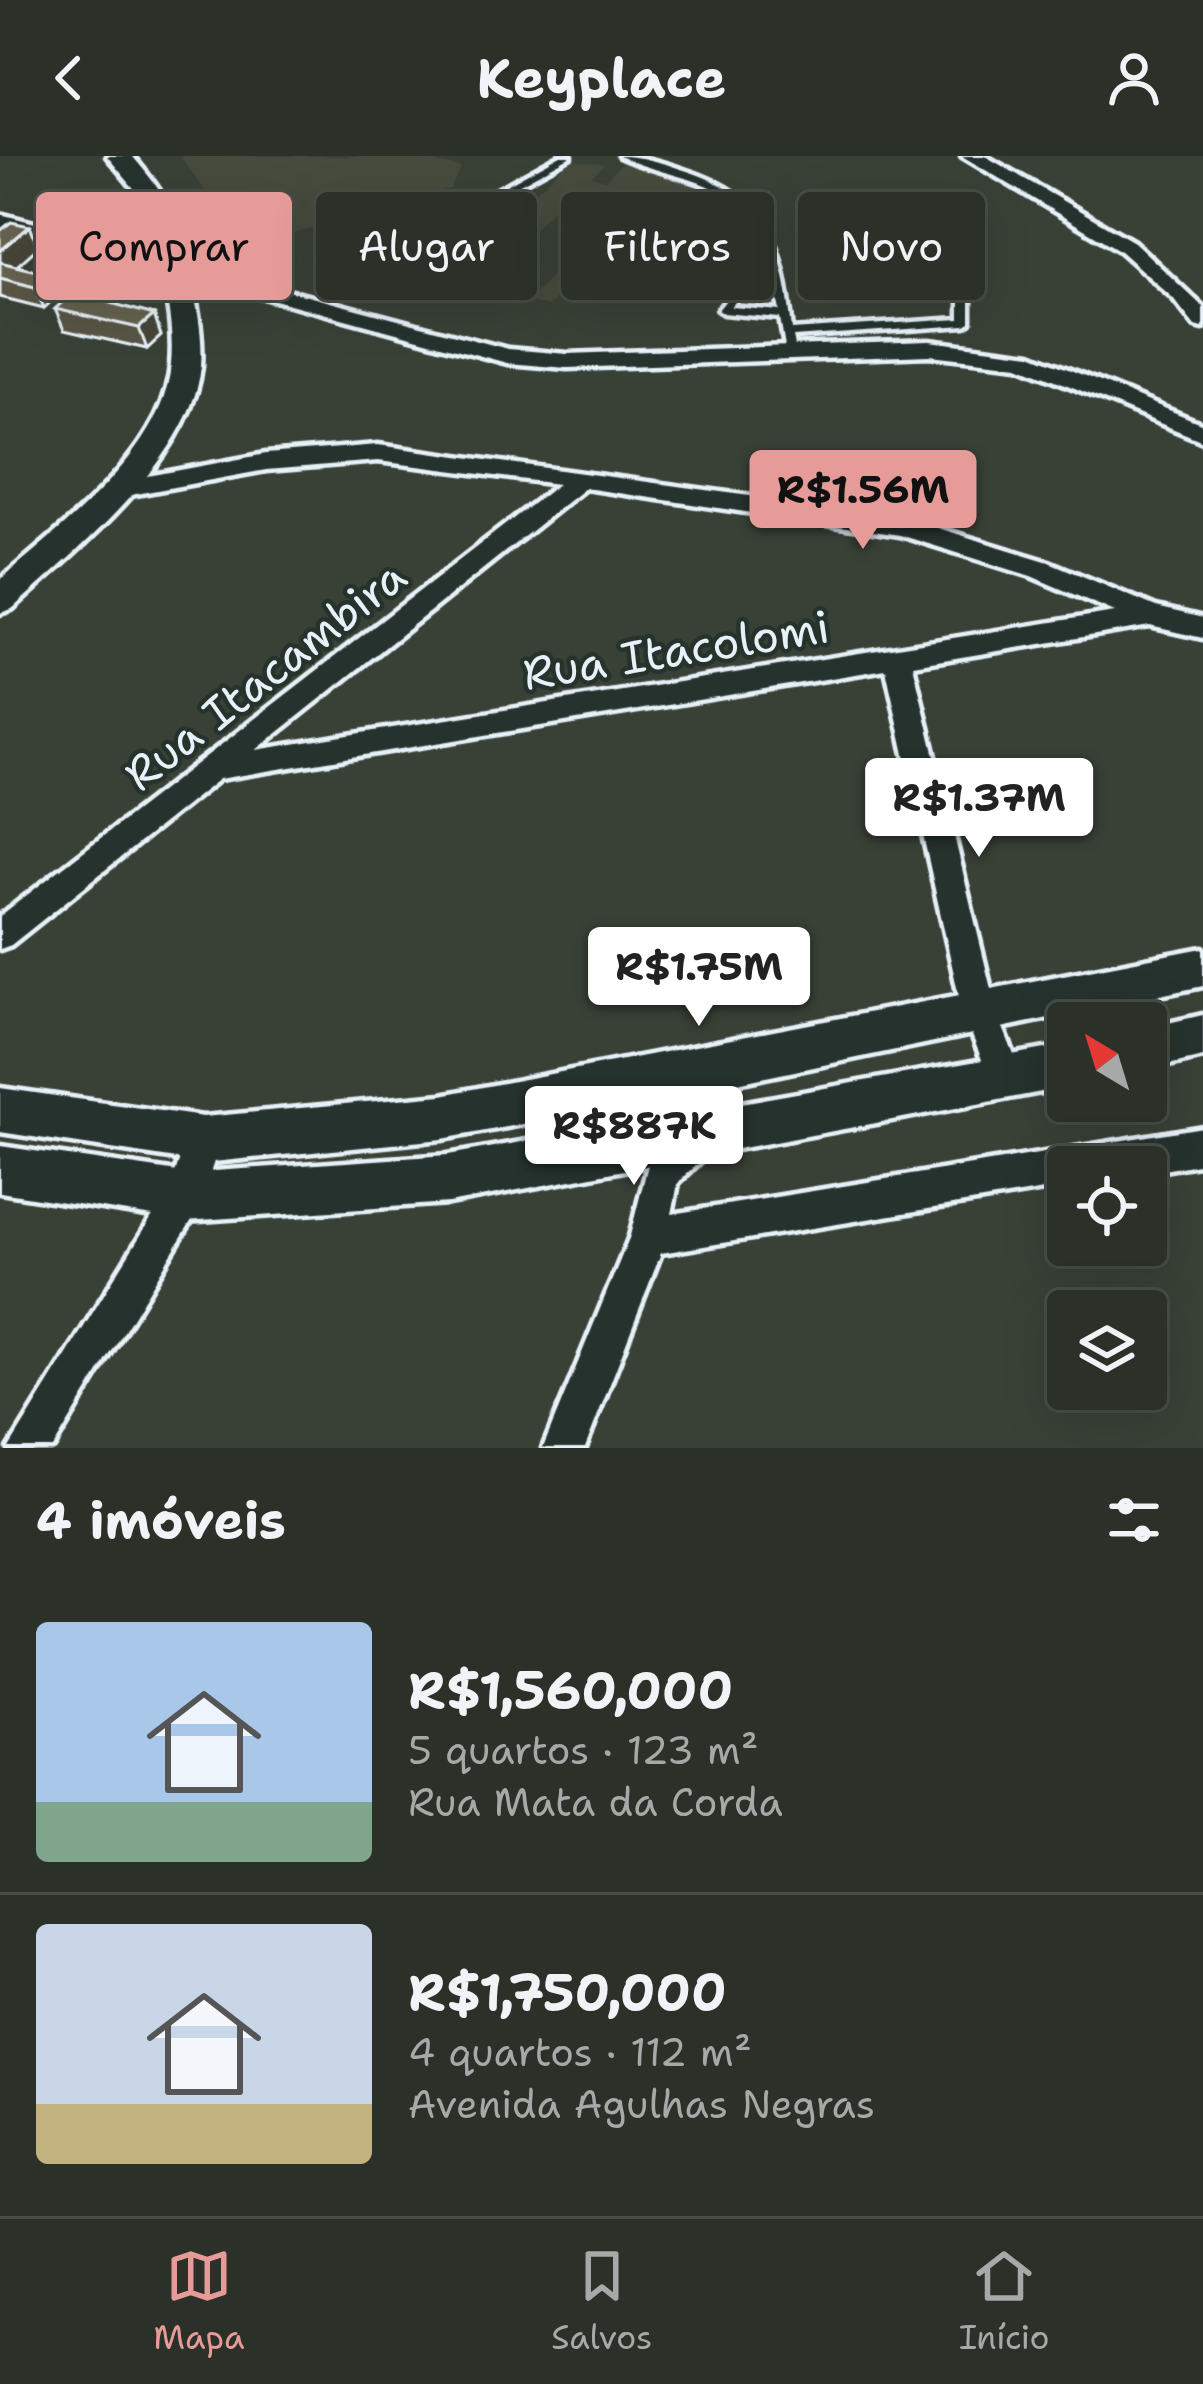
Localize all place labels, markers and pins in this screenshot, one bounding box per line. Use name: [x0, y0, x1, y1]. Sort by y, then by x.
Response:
pin: R$1.56M: [752, 450, 974, 552]
pin: R$1.37M: [868, 758, 1090, 860]
pin: R$1.75M: [588, 927, 810, 1029]
pin: R$887K: [536, 1086, 732, 1188]

